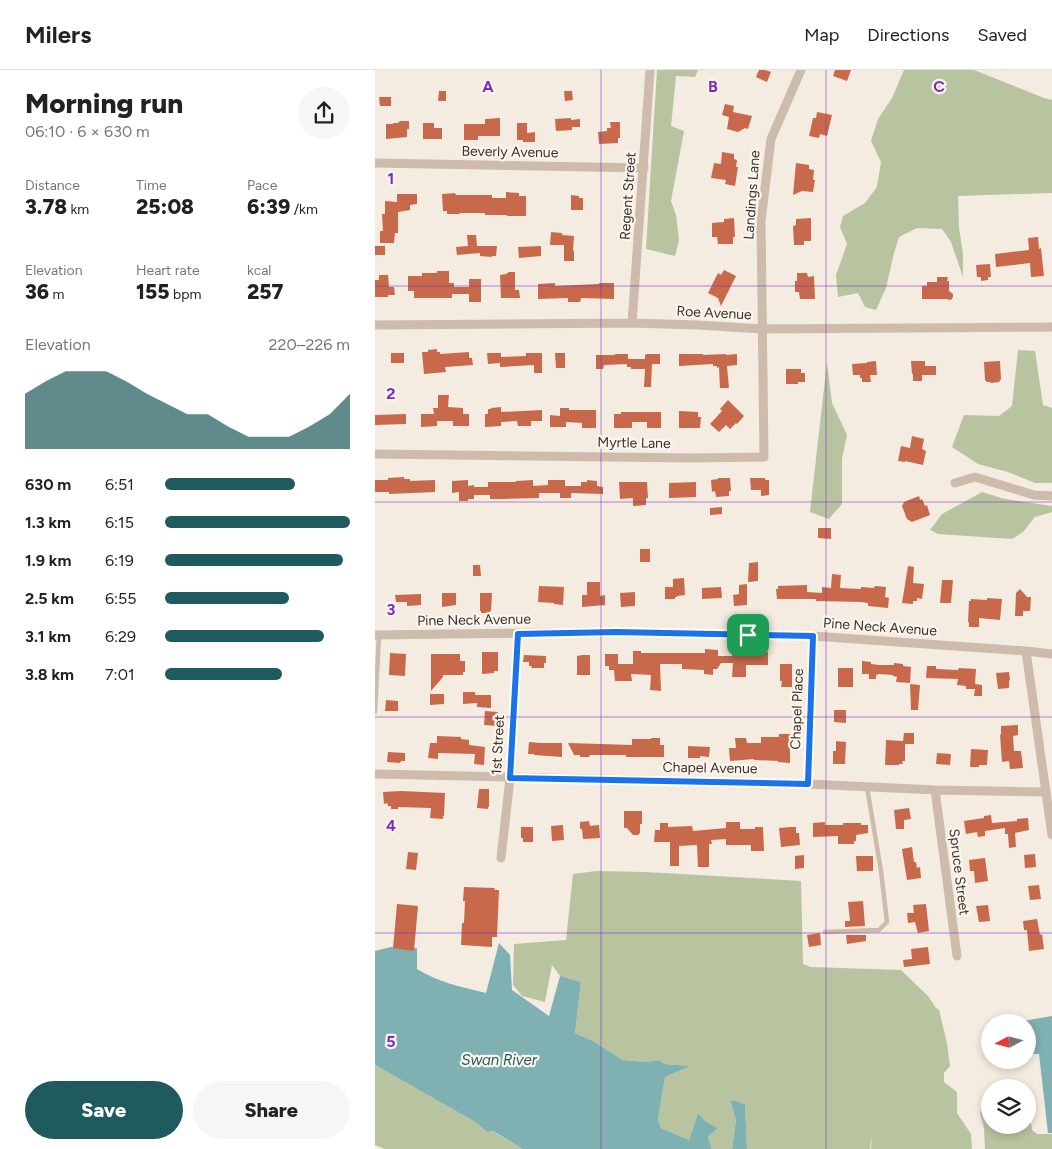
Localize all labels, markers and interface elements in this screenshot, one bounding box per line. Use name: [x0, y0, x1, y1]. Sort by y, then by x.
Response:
text: Milers: [25, 20, 91, 49]
text: Map: [804, 24, 839, 46]
text: Directions: [867, 24, 949, 46]
text: Saved: [977, 24, 1027, 46]
text: A: [482, 77, 494, 96]
text: B: [708, 77, 718, 96]
text: C: [933, 77, 945, 96]
text: Morning run: [25, 86, 183, 120]
button: share: [298, 87, 350, 139]
text: 06:10 · 6 × 630 m: [25, 122, 150, 141]
street label: Beverly Avenue: [461, 143, 559, 161]
street label: Landings Lane: [740, 149, 764, 240]
street label: Regent Street: [616, 151, 640, 241]
text: 1: [388, 169, 394, 188]
text: Distance: [25, 177, 80, 194]
text: Time: [136, 177, 167, 194]
text: Pace: [247, 177, 277, 194]
text: 3.78: [25, 194, 67, 219]
text: 25:08: [136, 194, 194, 219]
text: 6:39: [247, 194, 290, 219]
text: km: [67, 201, 89, 218]
text: /km: [290, 201, 318, 218]
text: Elevation: [25, 262, 83, 279]
text: Heart rate: [136, 262, 200, 279]
text: kcal: [247, 262, 271, 279]
text: 36: [25, 279, 49, 304]
text: 155: [136, 279, 169, 304]
text: 257: [247, 279, 283, 304]
text: m: [49, 286, 64, 303]
text: bpm: [169, 286, 201, 303]
street label: Roe Avenue: [676, 303, 752, 323]
text: Elevation: [25, 335, 91, 354]
text: 220–226 m: [269, 335, 350, 354]
text: 2: [386, 384, 396, 403]
street label: Myrtle Lane: [597, 434, 671, 452]
text: 630 m: [25, 475, 71, 494]
text: 6:51: [105, 475, 134, 494]
text: 1.3 km: [25, 513, 71, 532]
text: 6:15: [105, 513, 134, 532]
text: 1.9 km: [25, 551, 71, 570]
text: 6:19: [105, 551, 134, 570]
text: 2.5 km: [25, 589, 74, 608]
text: 6:55: [105, 589, 137, 608]
text: 3: [387, 600, 396, 619]
street label: Pine Neck Avenue: [417, 611, 531, 629]
pin: [727, 614, 769, 656]
street label: Pine Neck Avenue: [823, 615, 938, 639]
icon: arrive: [734, 621, 762, 649]
text: 3.1 km: [25, 627, 71, 646]
text: 6:29: [105, 627, 136, 646]
text: 3.8 km: [25, 665, 74, 684]
text: 7:01: [105, 665, 135, 684]
street label: Chapel Place: [787, 668, 807, 750]
street label: 1st Street: [488, 714, 508, 776]
street label: Chapel Avenue: [662, 759, 758, 777]
text: 4: [386, 816, 396, 835]
street label: Spruce Street: [945, 828, 973, 916]
north arrow: [981, 1014, 1036, 1069]
map controls: [981, 1014, 1036, 1134]
text: 5: [386, 1032, 396, 1051]
water label: Swan River: [461, 1051, 538, 1069]
button: layers: [981, 1079, 1036, 1134]
button: Save: [25, 1081, 183, 1139]
button: Share: [193, 1081, 350, 1139]

